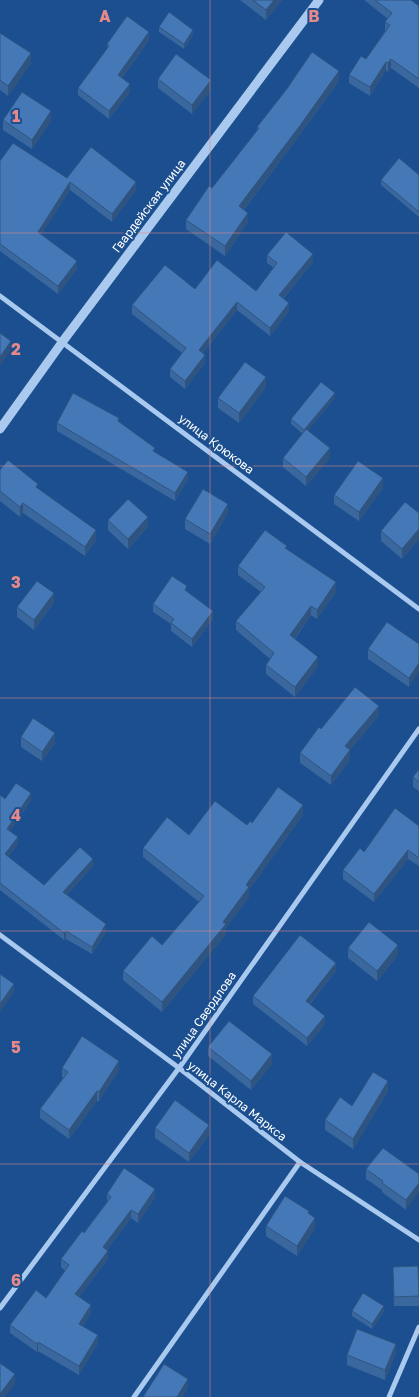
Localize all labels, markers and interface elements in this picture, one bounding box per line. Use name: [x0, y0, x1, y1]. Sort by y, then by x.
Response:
text: A: [99, 6, 111, 26]
text: B: [308, 6, 320, 26]
text: 1: [12, 106, 20, 126]
street label: Гвардейская улица: [109, 156, 189, 255]
text: 2: [11, 339, 21, 359]
street label: улица Крюкова: [176, 410, 257, 477]
text: 3: [11, 572, 21, 592]
text: 4: [11, 805, 21, 825]
street label: улица Свердлова: [168, 968, 239, 1061]
text: 5: [11, 1037, 21, 1057]
street label: улица Карла Маркса: [185, 1057, 290, 1144]
text: 6: [11, 1270, 21, 1290]

